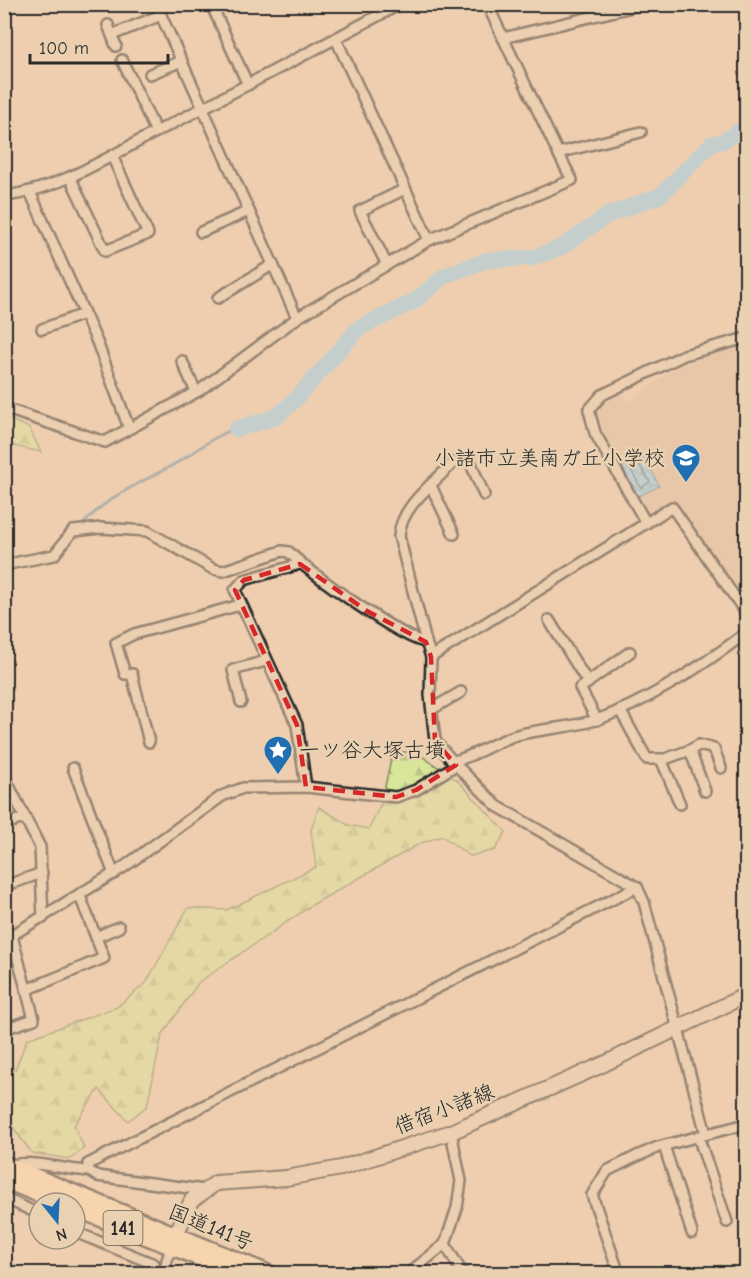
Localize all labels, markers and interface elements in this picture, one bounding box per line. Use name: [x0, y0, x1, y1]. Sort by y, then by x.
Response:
scale bar: [30, 27, 168, 65]
text: 100 m: [39, 38, 89, 59]
school or university icon: 小諸市立美南ガ丘小学校: [670, 442, 702, 484]
place label: 小諸市立美南ガ丘小学校: [434, 446, 665, 470]
place icon: 一ツ谷大塚古墳: [262, 734, 294, 776]
place label: 一ツ谷大塚古墳: [299, 738, 446, 762]
street label: 借宿小諸線: [391, 1079, 497, 1139]
north arrow: [27, 1191, 87, 1251]
street label: 国道141号: [165, 1199, 257, 1255]
road number: 141: [104, 1211, 142, 1245]
text: N: [54, 1224, 69, 1244]

